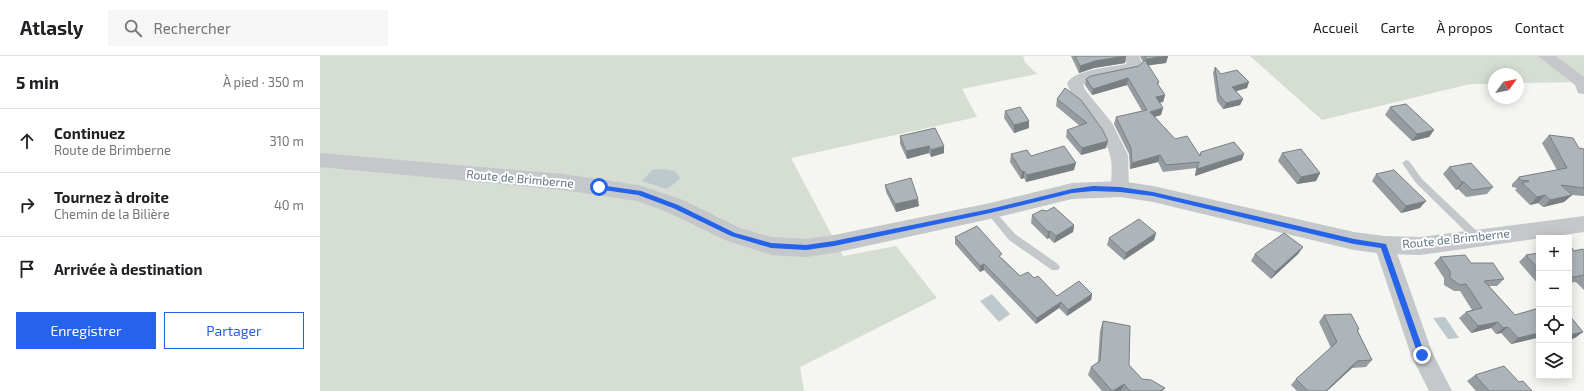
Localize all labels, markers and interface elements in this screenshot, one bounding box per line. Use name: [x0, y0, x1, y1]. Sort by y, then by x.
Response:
search box: [108, 10, 388, 46]
text: Atlasly: [20, 16, 84, 39]
icon: search: [122, 17, 144, 39]
text: Rechercher: [154, 19, 231, 37]
text: Accueil: [1313, 19, 1358, 36]
text: Carte: [1380, 19, 1415, 36]
text: À propos: [1437, 19, 1493, 36]
text: Contact: [1515, 19, 1564, 36]
north arrow: [1488, 68, 1524, 104]
text: 5 min: [16, 72, 59, 92]
text: À pied · 350 m: [223, 74, 304, 90]
text: Continuez: [54, 124, 125, 142]
icon: ahead: [16, 130, 38, 152]
text: 310 m: [269, 133, 304, 149]
text: Route de Brimberne: [54, 142, 171, 158]
street label: Route de Brimberne: [466, 166, 574, 190]
route start: [590, 178, 608, 196]
text: Tournez à droite: [54, 188, 169, 206]
icon: right: [16, 194, 38, 216]
text: 40 m: [274, 197, 304, 213]
text: Chemin de la Bilière: [54, 206, 170, 222]
street label: Route de Brimberne: [1401, 225, 1510, 251]
map controls: [1536, 235, 1572, 379]
button: +: [1536, 235, 1572, 271]
icon: arrive: [16, 258, 38, 280]
text: Arrivée à destination: [54, 260, 202, 278]
button: −: [1536, 271, 1572, 307]
button: locate: [1536, 307, 1572, 343]
button: Enregistrer: [16, 312, 156, 349]
button: Partager: [164, 312, 304, 349]
button: layers: [1536, 343, 1572, 379]
route end: [1413, 346, 1431, 364]

